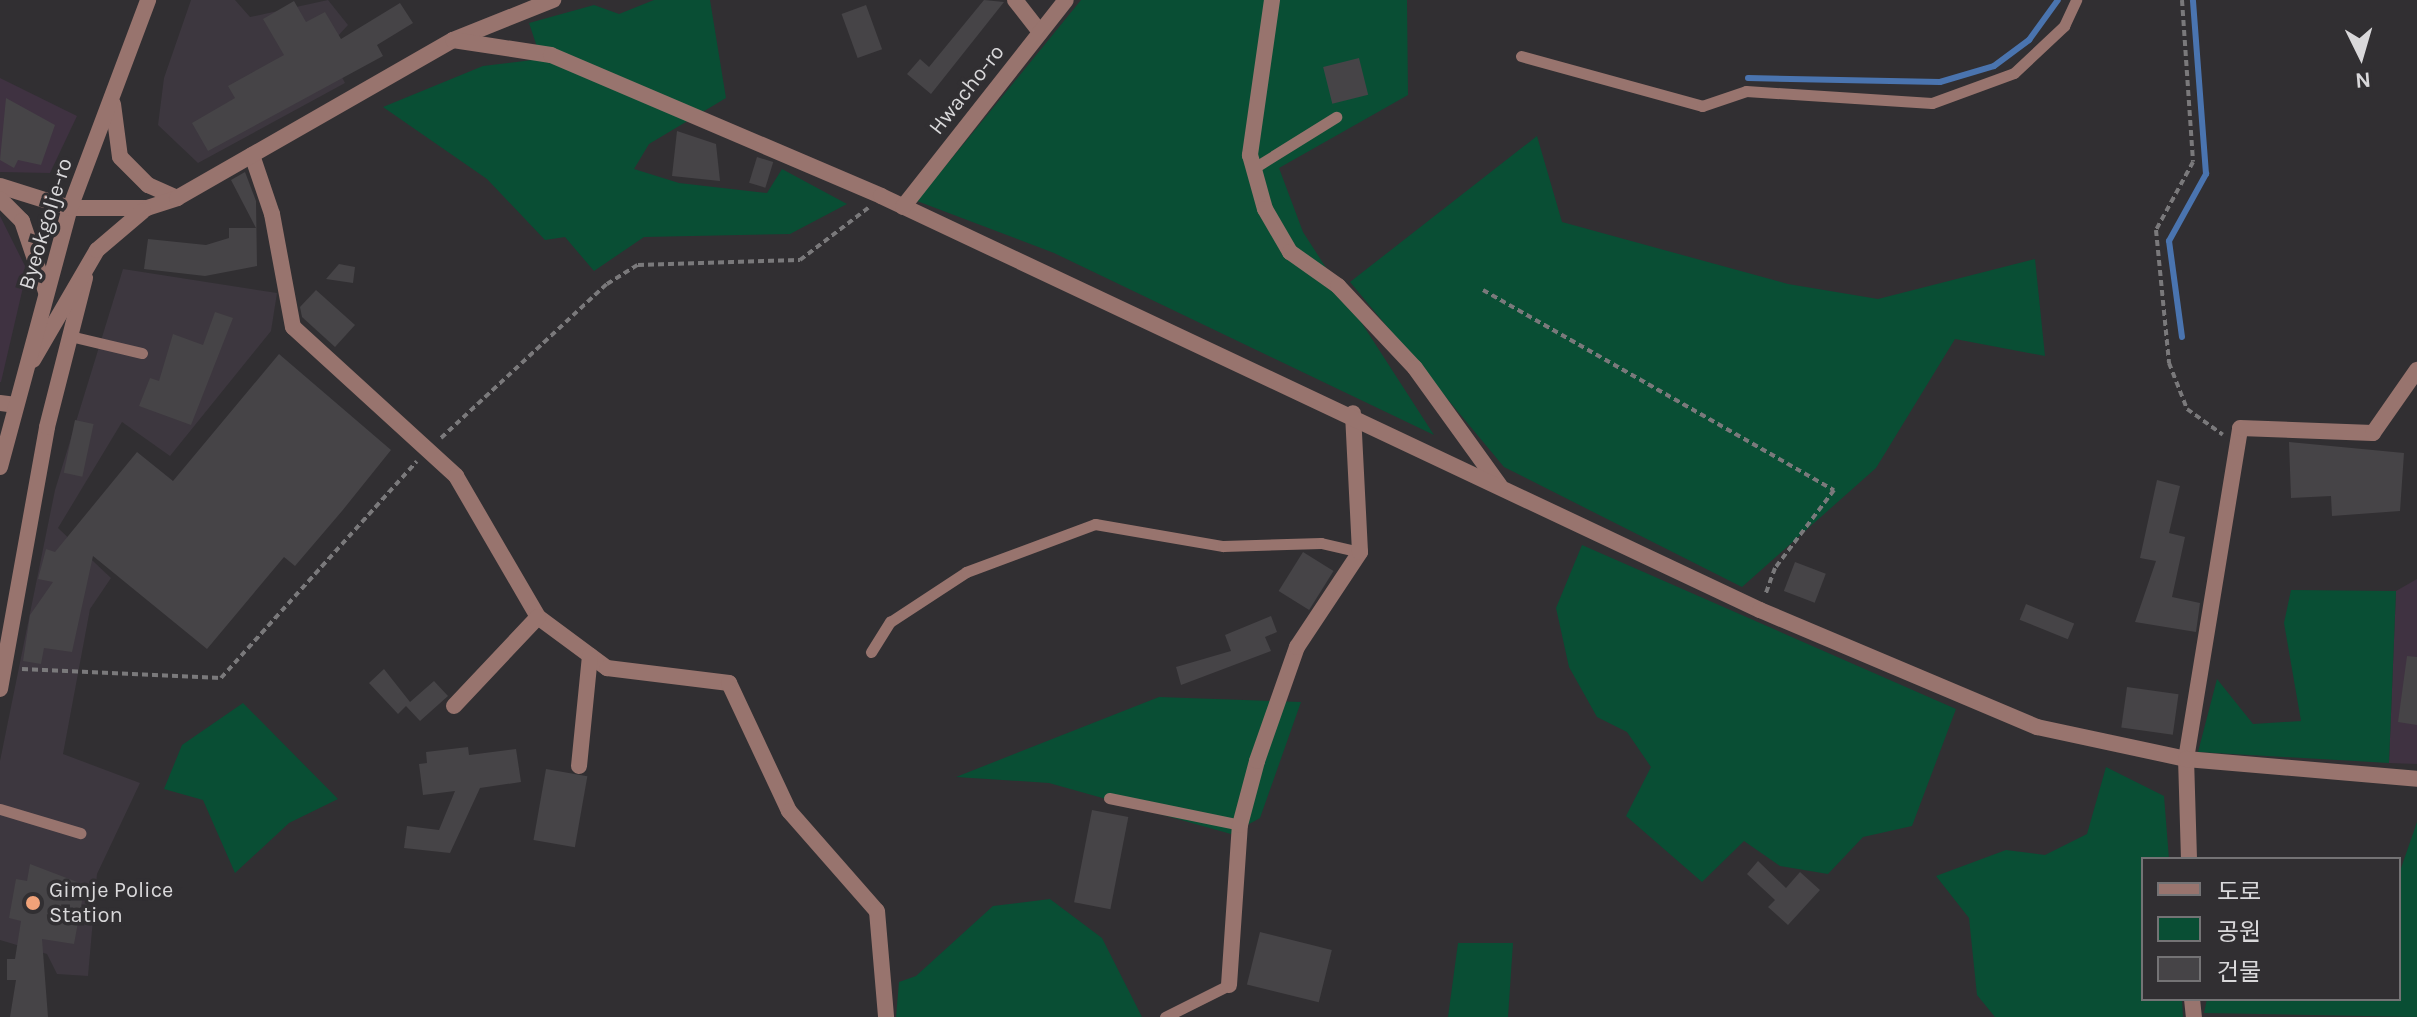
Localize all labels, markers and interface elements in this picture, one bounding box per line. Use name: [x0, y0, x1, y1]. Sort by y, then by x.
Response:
north arrow: [2321, 16, 2401, 96]
street label: Hwacho-ro: [924, 40, 1010, 140]
text: N: [2354, 66, 2372, 94]
street label: Byeokgolje-ro: [13, 155, 79, 293]
legend: [2141, 857, 2401, 1001]
place label: Gimje Police Station: [49, 877, 173, 928]
text: 도로: [2217, 878, 2261, 906]
marker: Gimje Police Station: [24, 894, 42, 912]
text: 공원: [2217, 918, 2261, 946]
text: 건물: [2217, 958, 2261, 986]

